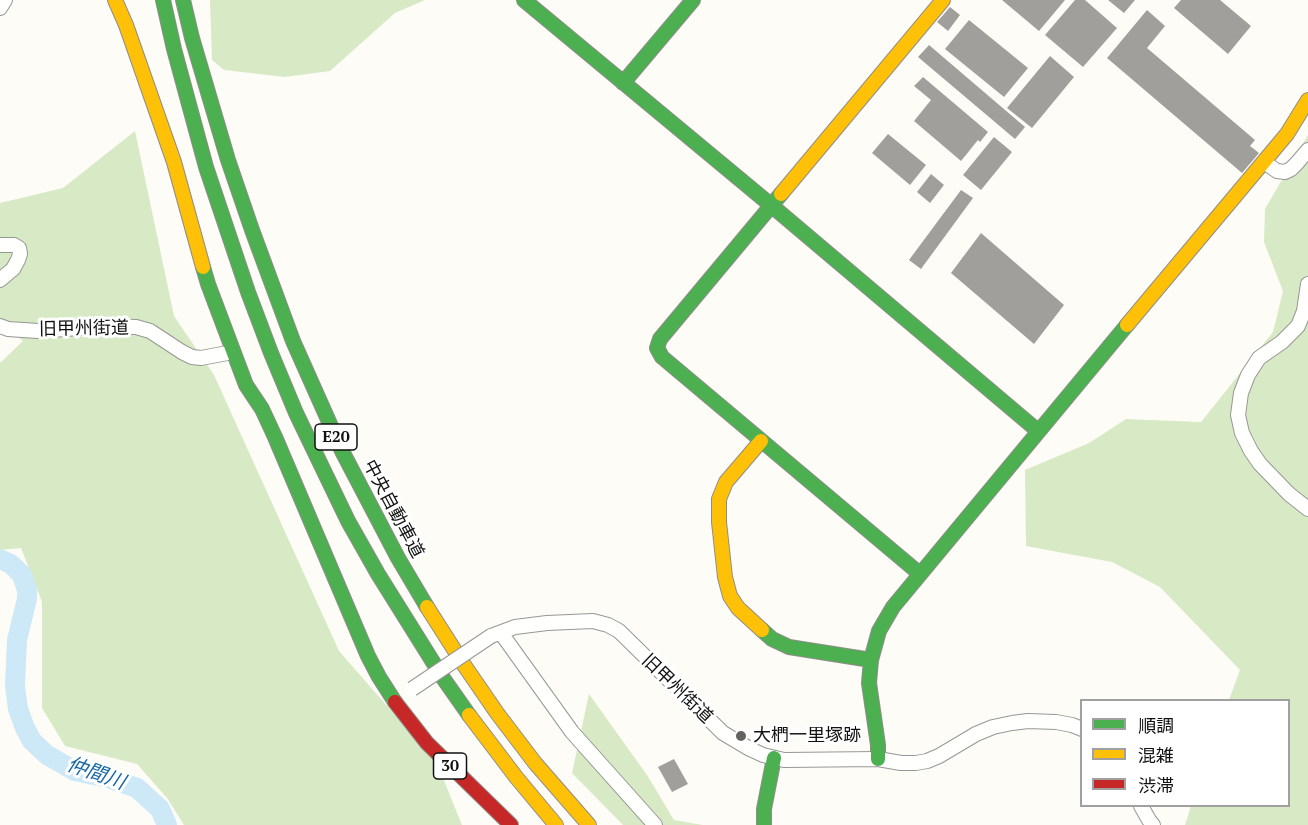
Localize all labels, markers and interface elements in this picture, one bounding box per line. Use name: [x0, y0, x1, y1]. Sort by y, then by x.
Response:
street label: 旧甲州街道: [39, 317, 129, 341]
road number: E20: [315, 424, 357, 450]
street label: 中央自動車道: [358, 456, 428, 562]
street label: 旧甲州街道: [637, 650, 717, 728]
legend: [1080, 699, 1290, 807]
text: 順調: [1138, 713, 1174, 737]
place label: 大椚一里塚跡: [753, 725, 861, 747]
marker: 大椚一里塚跡: [734, 729, 748, 743]
text: 混雑: [1138, 743, 1174, 767]
water label: 仲間川: [64, 753, 128, 795]
road number: 30: [434, 753, 466, 779]
text: 渋滞: [1138, 773, 1174, 797]

